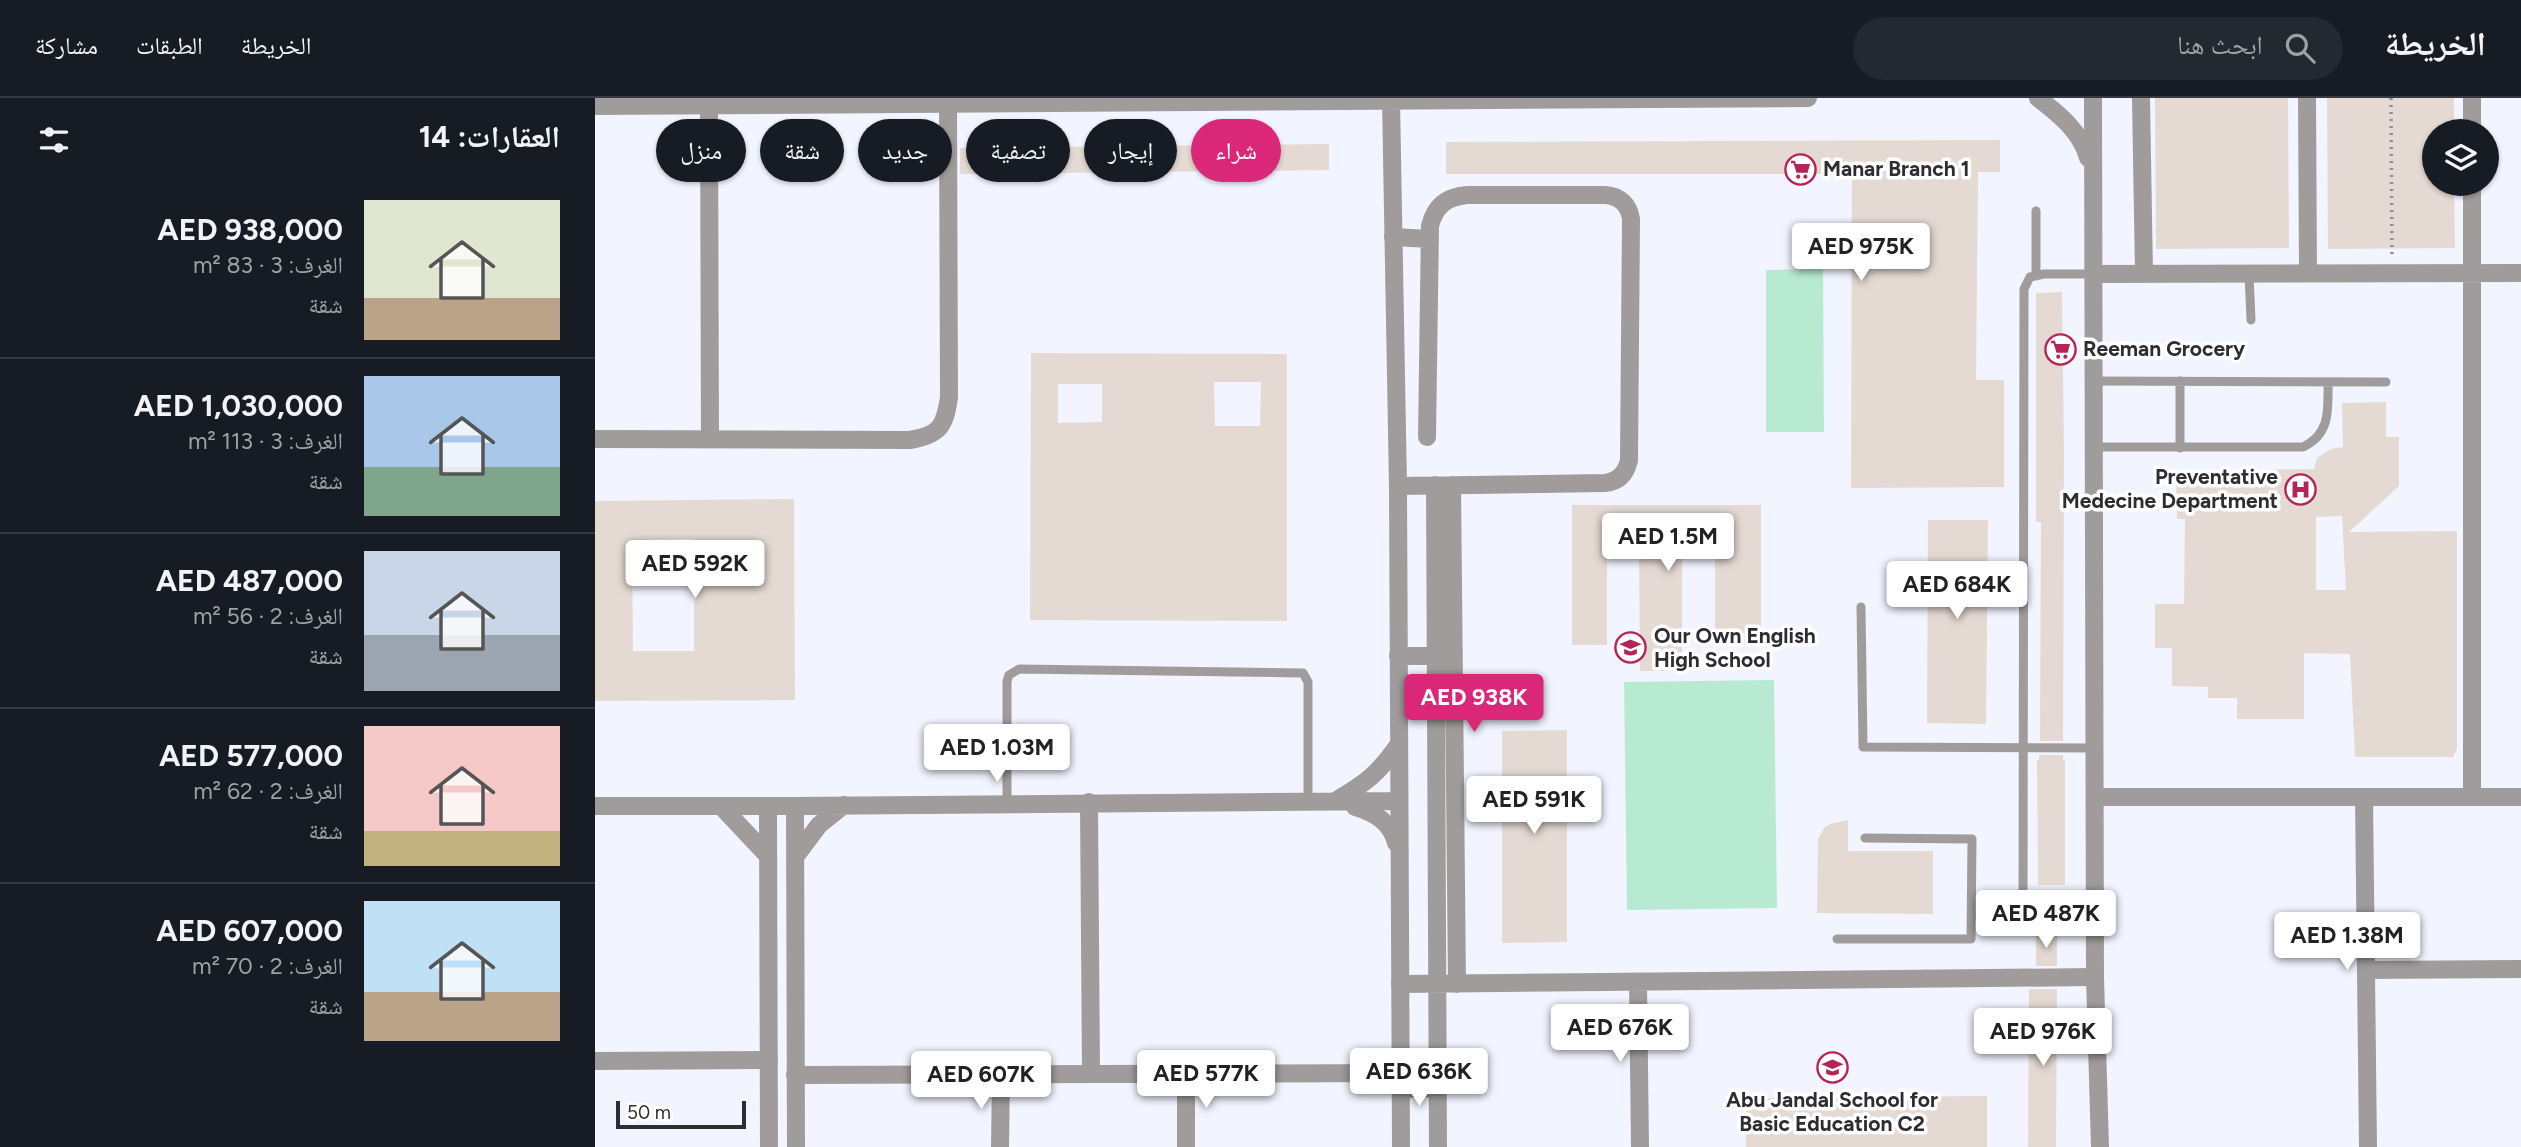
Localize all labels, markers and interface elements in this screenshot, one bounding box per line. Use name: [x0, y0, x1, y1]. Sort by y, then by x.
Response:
search box: [1853, 17, 2343, 80]
text: الخريطة: [2385, 24, 2486, 63]
text: ابحث هنا: [2177, 29, 2263, 61]
icon: search: [2281, 29, 2319, 67]
text: مشاركة: [35, 31, 98, 60]
text: الطبقات: [136, 31, 203, 60]
text: الخريطة: [241, 31, 311, 60]
text: العقارات: 14: [419, 118, 560, 155]
chip: منزل: [656, 119, 746, 182]
chip: شقة: [760, 119, 844, 182]
chip: جديد: [858, 119, 952, 182]
chip: تصفية: [966, 119, 1070, 182]
chip: إيجار: [1084, 119, 1177, 182]
chip: شراء: [1191, 119, 1281, 182]
map controls: [2422, 119, 2499, 196]
button: layers: [2422, 119, 2499, 196]
icon: filters: [35, 121, 73, 159]
supermarket icon: Manar Branch 1: [1783, 152, 1817, 186]
place label: Manar Branch 1: [1823, 156, 1970, 181]
text: AED 938,000: [157, 211, 343, 248]
pin: AED 975K: [1789, 223, 1933, 283]
icon: home: [420, 228, 504, 312]
text: AED 975K: [1808, 232, 1914, 260]
text: الغرف: 3 · 83 m²: [193, 251, 343, 279]
text: شقة: [309, 291, 343, 319]
supermarket icon: Reeman Grocery: [2043, 332, 2077, 366]
place label: Reeman Grocery: [2083, 336, 2246, 361]
text: AED 1,030,000: [134, 387, 343, 424]
icon: home: [420, 404, 504, 488]
text: الغرف: 3 · 113 m²: [188, 427, 343, 455]
place label: Preventative Medecine Department: [2062, 464, 2278, 513]
text: شقة: [309, 467, 343, 495]
hospital icon: Preventative Medecine Department: [2284, 472, 2318, 506]
pin: AED 1.5M: [1596, 514, 1740, 573]
text: AED 1.5M: [1618, 522, 1718, 550]
pin: AED 592K: [623, 540, 767, 600]
text: AED 592K: [642, 549, 748, 577]
pin: AED 684K: [1885, 561, 2029, 621]
text: AED 487,000: [156, 562, 343, 599]
text: AED 684K: [1903, 570, 2011, 598]
icon: home: [420, 579, 504, 663]
text: الغرف: 2 · 56 m²: [193, 602, 343, 630]
place label: Our Own English High School: [1654, 623, 1816, 672]
school or university icon: Our Own English High School: [1614, 631, 1648, 665]
text: شقة: [309, 642, 343, 670]
pin: AED 938K: [1402, 674, 1546, 734]
text: AED 938K: [1420, 683, 1528, 711]
pin: AED 1.03M: [917, 724, 1077, 784]
text: AED 1.03M: [940, 733, 1054, 761]
text: AED 577,000: [159, 737, 343, 774]
icon: home: [420, 754, 504, 838]
pin: AED 591K: [1462, 776, 1606, 836]
text: الغرف: 2 · 62 m²: [193, 777, 343, 805]
text: AED 591K: [1482, 785, 1586, 813]
text: شقة: [309, 817, 343, 845]
pin: AED 487K: [1974, 890, 2118, 950]
text: AED 487K: [1992, 899, 2100, 927]
text: AED 607,000: [156, 912, 343, 949]
pin: AED 1.38M: [2267, 912, 2427, 972]
text: AED 1.38M: [2290, 921, 2404, 949]
icon: home: [420, 929, 504, 1013]
text: الغرف: 2 · 70 m²: [192, 952, 343, 980]
text: شقة: [309, 992, 343, 1020]
pin: AED 676K: [1548, 1004, 1692, 1064]
pin: AED 976K: [1971, 1009, 2115, 1068]
text: AED 676K: [1567, 1013, 1673, 1041]
text: AED 976K: [1990, 1017, 2096, 1045]
pin: AED 636K: [1347, 1048, 1491, 1108]
pin: AED 577K: [1134, 1051, 1278, 1110]
school or university icon: Abu Jandal School for Basic Education C2: [1815, 1051, 1849, 1085]
pin: AED 607K: [909, 1052, 1053, 1111]
text: AED 636K: [1366, 1057, 1472, 1085]
text: AED 577K: [1153, 1059, 1259, 1087]
text: AED 607K: [927, 1060, 1035, 1088]
place label: Abu Jandal School for Basic Education C2: [1726, 1087, 1938, 1136]
scale bar: [616, 1098, 745, 1130]
text: 50 m: [627, 1101, 671, 1124]

